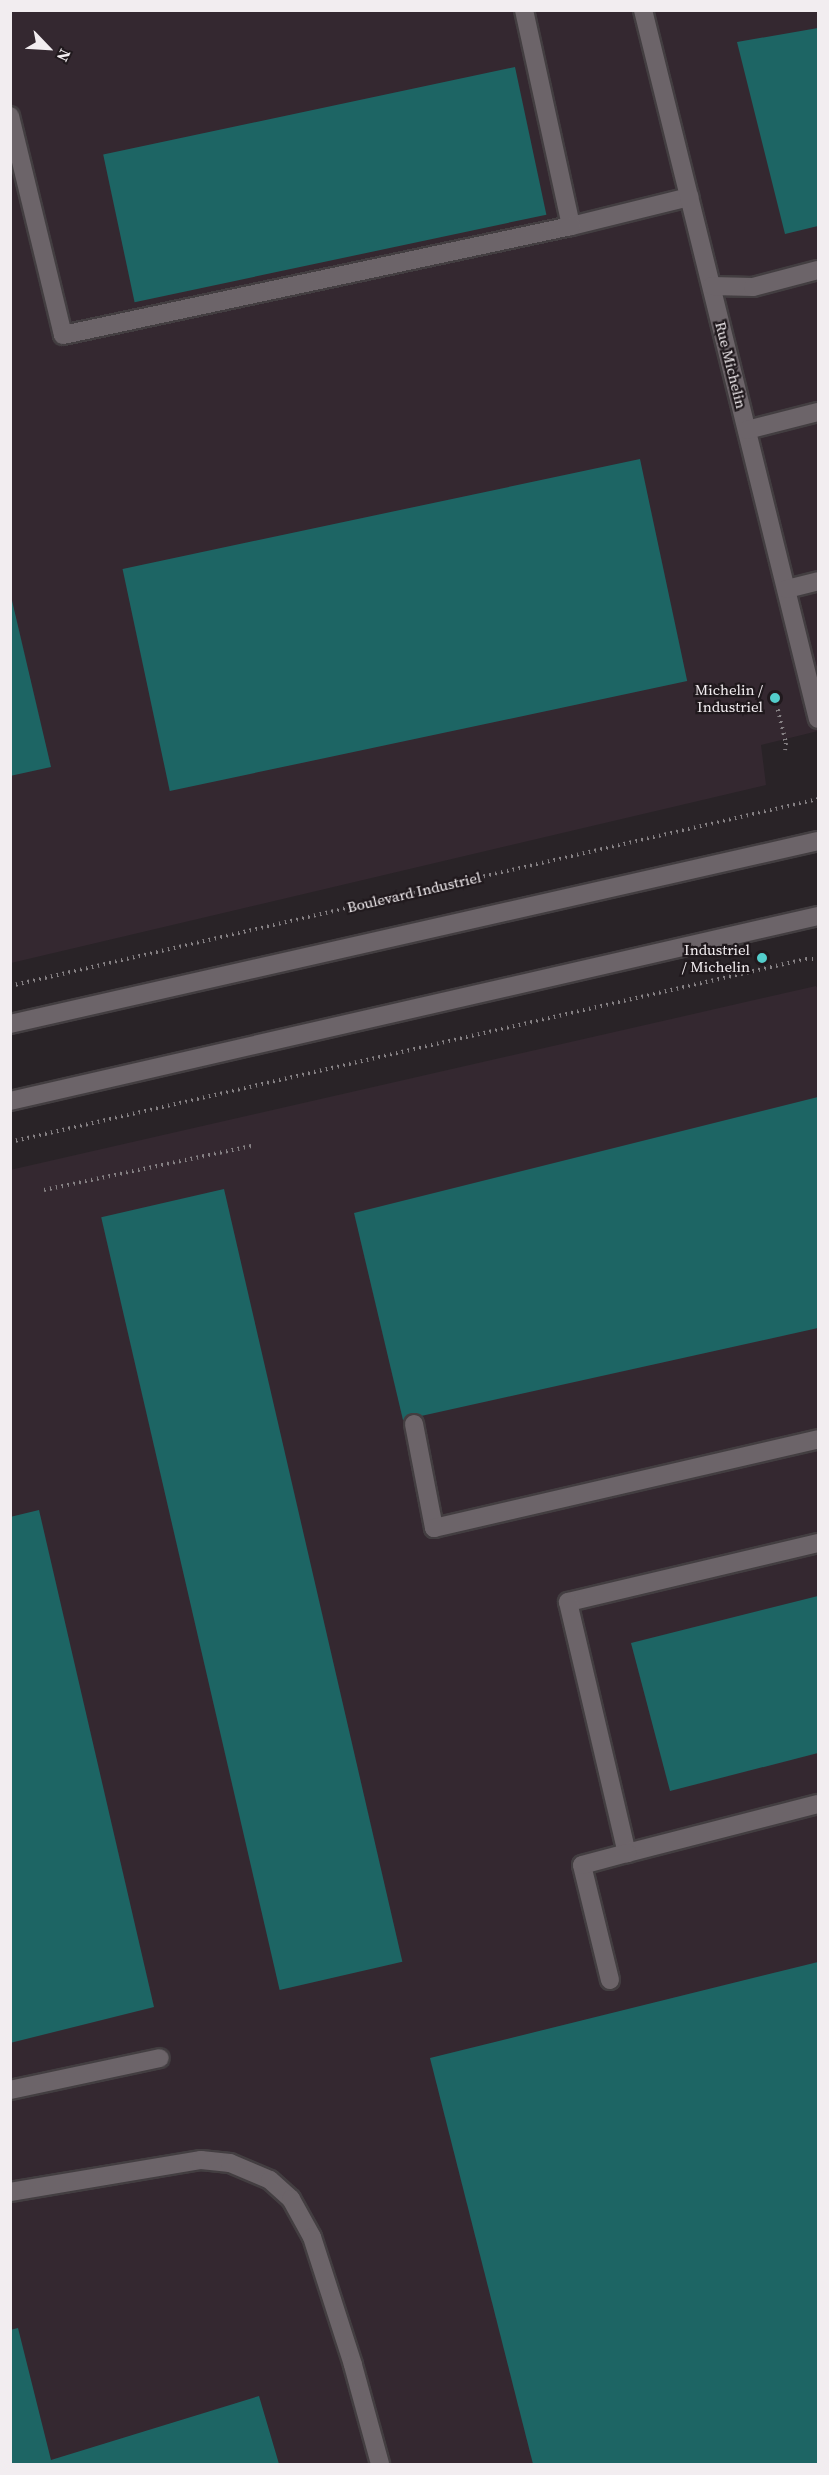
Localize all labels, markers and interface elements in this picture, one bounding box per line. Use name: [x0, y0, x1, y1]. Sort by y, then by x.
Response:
north arrow: [18, 18, 78, 78]
text: N: [52, 46, 77, 66]
street label: Rue Michelin: [711, 320, 751, 410]
place label: Michelin / Industriel: [695, 680, 763, 715]
marker: Michelin / Industriel: [768, 691, 782, 705]
street label: Boulevard Industriel: [345, 868, 483, 916]
place label: Industriel / Michelin: [682, 940, 750, 975]
marker: Industriel / Michelin: [755, 951, 769, 965]

